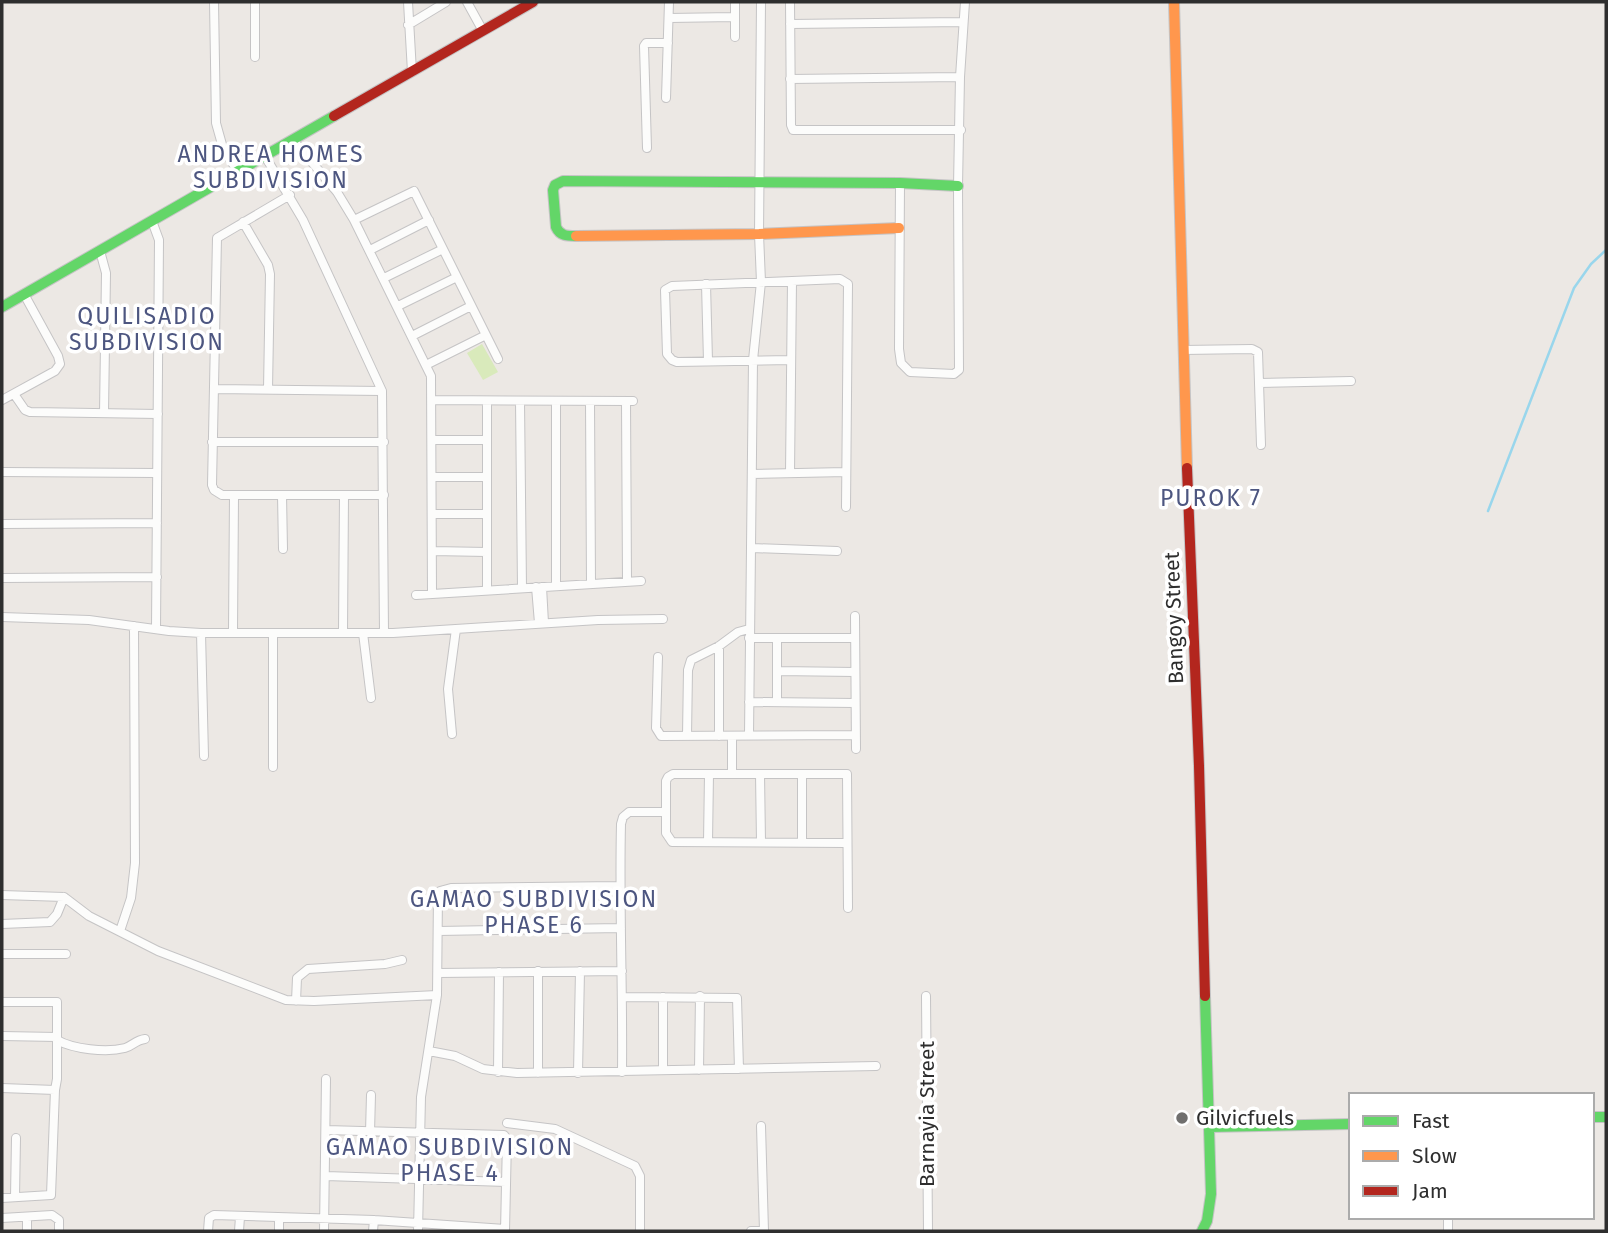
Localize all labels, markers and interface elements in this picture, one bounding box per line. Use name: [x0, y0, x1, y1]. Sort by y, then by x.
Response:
district label: ANDREA HOMES SUBDIVISION: [177, 140, 365, 194]
district label: QUILISADIO SUBDIVISION: [69, 302, 225, 356]
district label: PUROK 7: [1160, 484, 1262, 512]
street label: Bangoy Street: [1159, 551, 1189, 684]
district label: GAMAO SUBDIVISION PHASE 6: [410, 885, 658, 939]
street label: Barnayia Street: [914, 1041, 940, 1187]
legend: [1349, 1093, 1594, 1219]
place label: Gilvicfuels: [1196, 1105, 1294, 1131]
text: Fast: [1412, 1108, 1450, 1134]
marker: Gilvicfuels: [1174, 1110, 1190, 1126]
district label: GAMAO SUBDIVISION PHASE 4: [326, 1133, 574, 1187]
text: Slow: [1412, 1143, 1457, 1169]
text: Jam: [1412, 1178, 1448, 1204]

